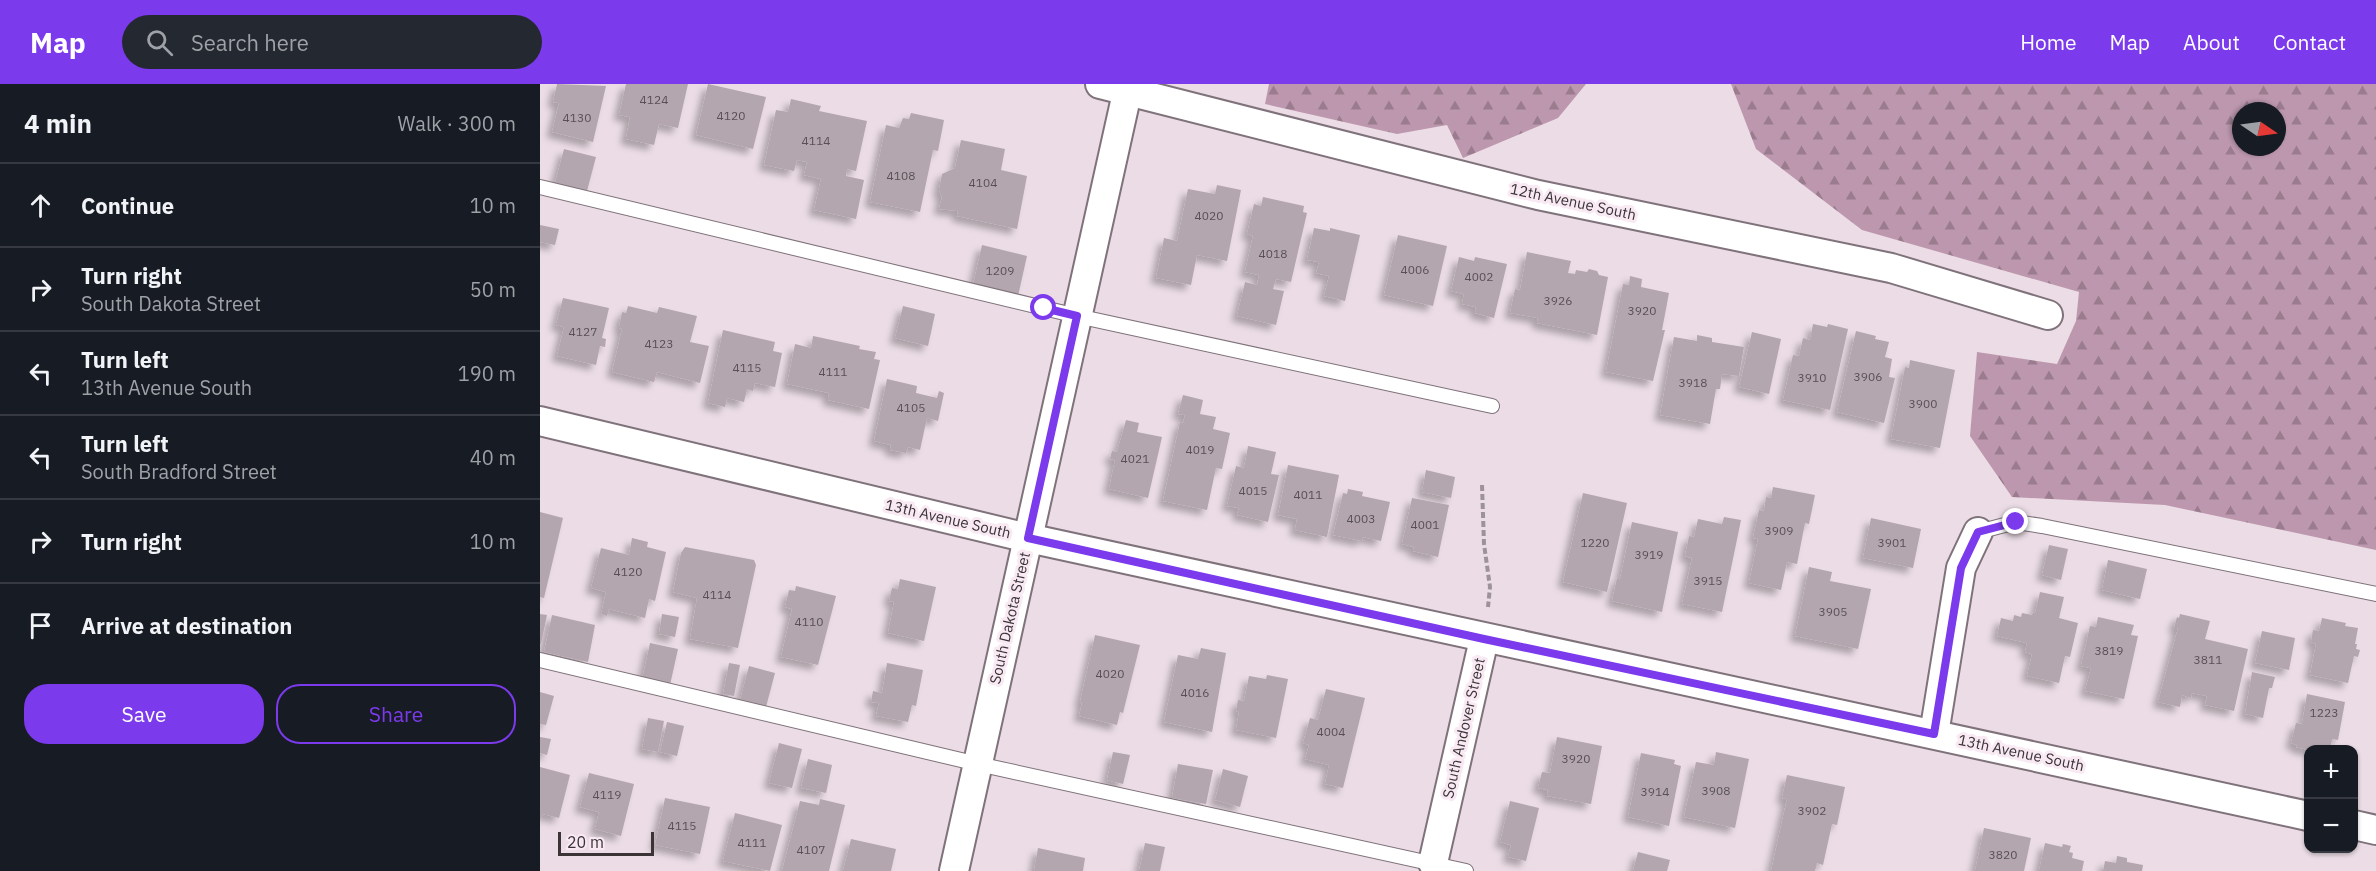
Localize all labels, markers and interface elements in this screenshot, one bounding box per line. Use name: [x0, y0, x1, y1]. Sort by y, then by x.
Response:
search box: [122, 15, 542, 69]
text: Map: [30, 24, 86, 61]
icon: search: [143, 26, 176, 59]
text: Search here: [191, 28, 309, 57]
text: Home: [2020, 28, 2077, 56]
text: Map: [2110, 28, 2150, 56]
text: About: [2183, 28, 2240, 56]
text: Contact: [2273, 28, 2346, 56]
house number: 4124: [640, 92, 668, 107]
north arrow: [2232, 102, 2286, 156]
text: 4 min: [24, 106, 92, 140]
house number: 4120: [717, 108, 745, 123]
text: Walk · 300 m: [398, 110, 516, 137]
house number: 4130: [563, 110, 591, 125]
house number: 4114: [802, 133, 830, 148]
house number: 4108: [887, 168, 915, 183]
house number: 4104: [969, 175, 997, 190]
street label: 12th Avenue South: [1508, 179, 1638, 224]
icon: ahead: [24, 189, 57, 222]
text: Continue: [81, 191, 174, 220]
text: 10 m: [470, 192, 516, 219]
house number: 4020: [1195, 208, 1223, 223]
house number: 4018: [1259, 246, 1287, 261]
text: Turn right: [81, 261, 182, 290]
house number: 4006: [1401, 262, 1429, 277]
house number: 1209: [986, 263, 1014, 278]
house number: 4002: [1465, 269, 1493, 284]
icon: right: [24, 273, 57, 306]
text: 50 m: [470, 276, 516, 303]
text: South Dakota Street: [81, 290, 261, 317]
house number: 3926: [1544, 293, 1572, 308]
route start: [1030, 294, 1056, 320]
house number: 3920: [1628, 303, 1656, 318]
house number: 4127: [569, 324, 597, 339]
house number: 4123: [645, 336, 673, 351]
text: Turn left: [81, 345, 169, 374]
icon: left: [24, 357, 57, 390]
text: 190 m: [458, 360, 516, 387]
house number: 4115: [733, 360, 761, 375]
house number: 4111: [819, 364, 847, 379]
house number: 3906: [1854, 369, 1882, 384]
house number: 3910: [1798, 370, 1826, 385]
text: 13th Avenue South: [81, 374, 252, 401]
house number: 3918: [1679, 375, 1707, 390]
house number: 3900: [1909, 396, 1937, 411]
house number: 4105: [897, 400, 925, 415]
text: Turn left: [81, 429, 169, 458]
icon: left: [24, 441, 57, 474]
house number: 4019: [1186, 442, 1214, 457]
text: 40 m: [470, 444, 516, 471]
house number: 4021: [1121, 451, 1149, 466]
text: South Bradford Street: [81, 458, 277, 485]
house number: 4015: [1239, 483, 1267, 498]
house number: 4011: [1294, 487, 1322, 502]
street label: 13th Avenue South: [883, 495, 1013, 542]
route end: [2002, 508, 2028, 534]
house number: 4003: [1347, 511, 1375, 526]
house number: 4001: [1411, 517, 1439, 532]
house number: 3909: [1765, 523, 1793, 538]
icon: right: [24, 525, 57, 558]
text: Turn right: [81, 527, 182, 556]
text: 10 m: [470, 528, 516, 555]
house number: 1220: [1581, 535, 1609, 550]
house number: 3901: [1878, 535, 1906, 550]
house number: 3919: [1635, 547, 1663, 562]
street label: South Dakota Street: [985, 550, 1034, 686]
house number: 4120: [614, 564, 642, 579]
house number: 3915: [1694, 573, 1722, 588]
house number: 4114: [703, 587, 731, 602]
house number: 3905: [1819, 604, 1847, 619]
icon: arrive: [24, 609, 57, 642]
text: Arrive at destination: [81, 611, 292, 640]
house number: 4110: [795, 614, 823, 629]
house number: 3819: [2095, 643, 2123, 658]
house number: 3811: [2194, 652, 2222, 667]
street label: South Andover Street: [1438, 656, 1489, 800]
house number: 4020: [1096, 666, 1124, 681]
button: Save: [24, 684, 264, 744]
button: Share: [276, 684, 516, 744]
house number: 4016: [1181, 685, 1209, 700]
house number: 1223: [2310, 705, 2338, 720]
house number: 4004: [1317, 724, 1345, 739]
street label: 13th Avenue South: [1956, 730, 2086, 775]
map controls: [2304, 745, 2358, 853]
button: +: [2304, 745, 2358, 799]
house number: 3920: [1562, 751, 1590, 766]
house number: 3908: [1702, 783, 1730, 798]
house number: 3914: [1641, 784, 1669, 799]
house number: 4119: [593, 787, 621, 802]
button: −: [2304, 799, 2358, 853]
house number: 3902: [1798, 803, 1826, 818]
house number: 4115: [668, 818, 696, 833]
scale bar: [558, 829, 654, 856]
text: 20 m: [567, 832, 604, 852]
house number: 4111: [738, 835, 766, 850]
house number: 4107: [797, 842, 825, 857]
house number: 3820: [1989, 847, 2017, 862]

